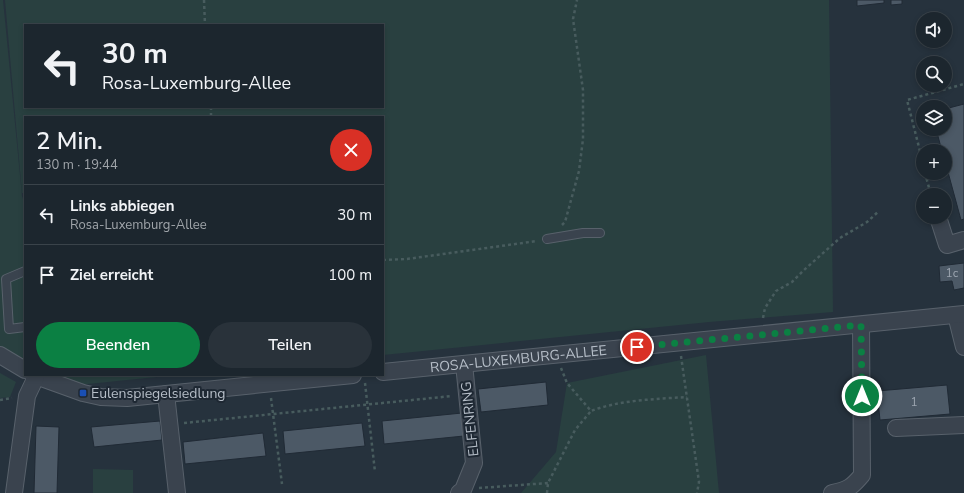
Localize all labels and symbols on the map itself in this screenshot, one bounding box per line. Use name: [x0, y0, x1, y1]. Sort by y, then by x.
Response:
house number: 1c: [946, 265, 959, 281]
pin: [620, 330, 654, 364]
street label: ROSA-LUXEMBURG-ALLEE: [429, 340, 608, 377]
position arrow: [841, 375, 883, 417]
street label: ELFENRING: [457, 380, 483, 458]
place label: Eulenspiegelsiedlung: [91, 384, 226, 403]
marker: Eulenspiegelsiedlung: [78, 388, 88, 398]
house number: 1: [910, 394, 918, 410]

